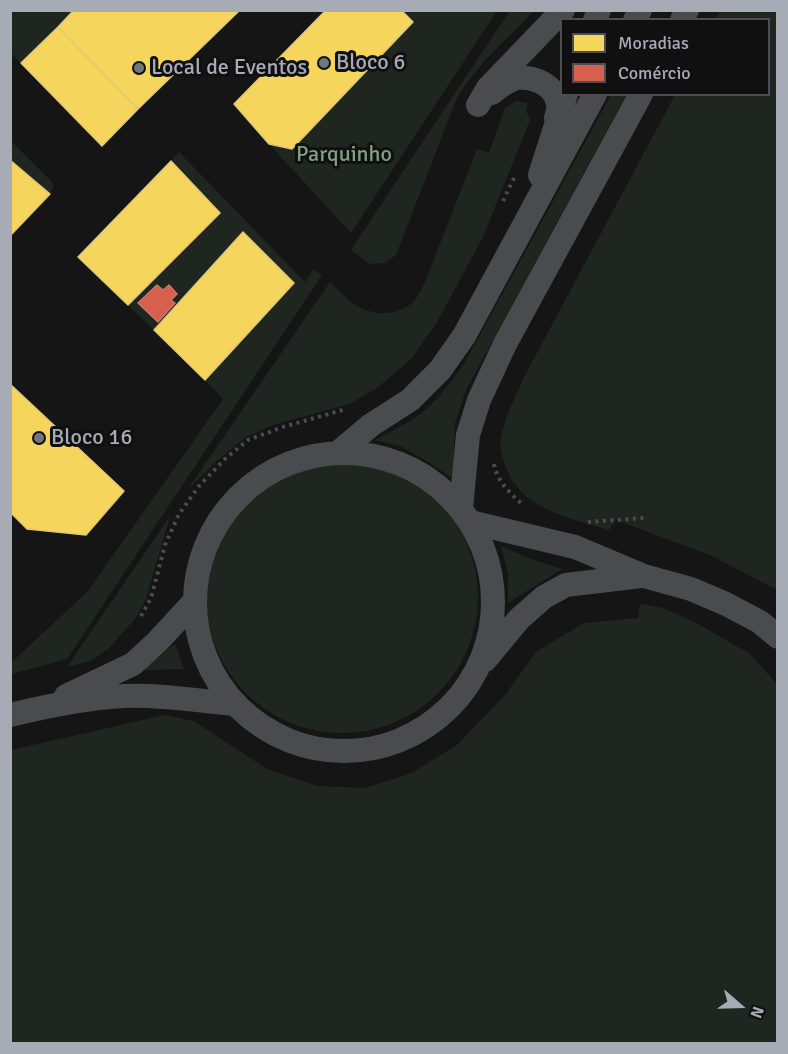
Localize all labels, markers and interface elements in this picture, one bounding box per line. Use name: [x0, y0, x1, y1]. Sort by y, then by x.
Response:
legend: [560, 18, 770, 96]
text: Moradias: [618, 32, 689, 54]
place label: Bloco 6: [336, 50, 405, 76]
place label: Local de Eventos: [151, 55, 307, 81]
marker: Bloco 6: [317, 56, 331, 70]
marker: Local de Eventos: [132, 61, 146, 75]
text: Comércio: [618, 62, 691, 84]
park label: Parquinho: [296, 142, 392, 168]
place label: Bloco 16: [51, 425, 132, 451]
marker: Bloco 16: [32, 431, 46, 445]
north arrow: [710, 976, 770, 1036]
text: N: [746, 1003, 768, 1021]

